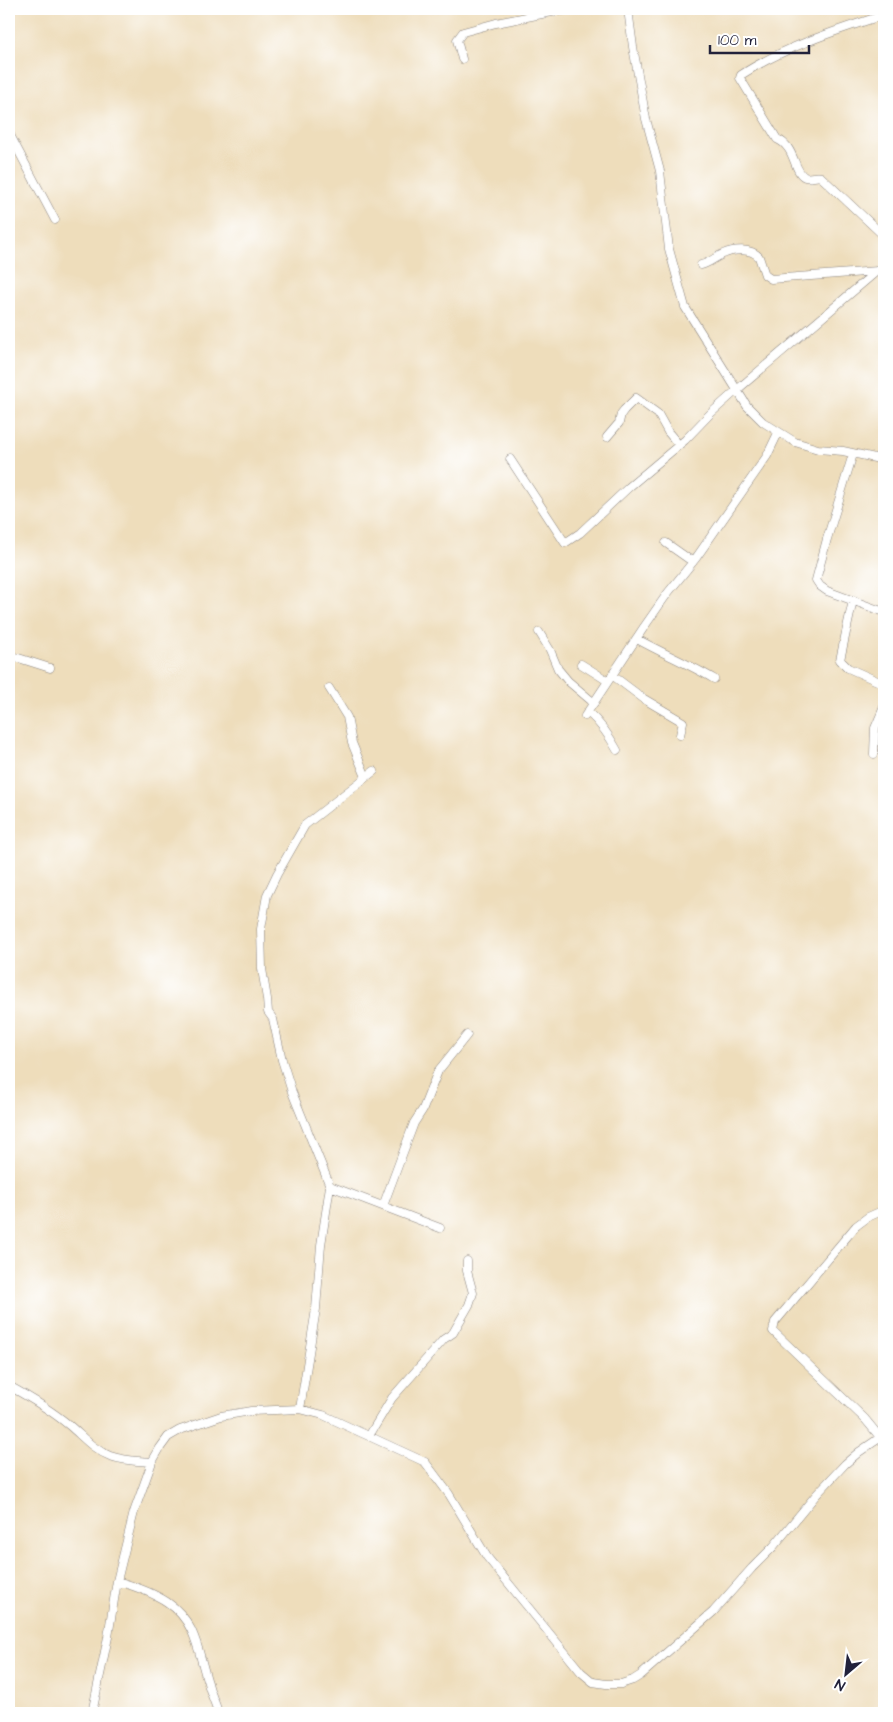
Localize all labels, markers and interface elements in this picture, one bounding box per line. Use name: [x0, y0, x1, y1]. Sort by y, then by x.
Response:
scale bar: [710, 22, 809, 54]
text: 100 m: [718, 30, 757, 51]
north arrow: [820, 1650, 870, 1700]
text: N: [832, 1674, 849, 1695]

